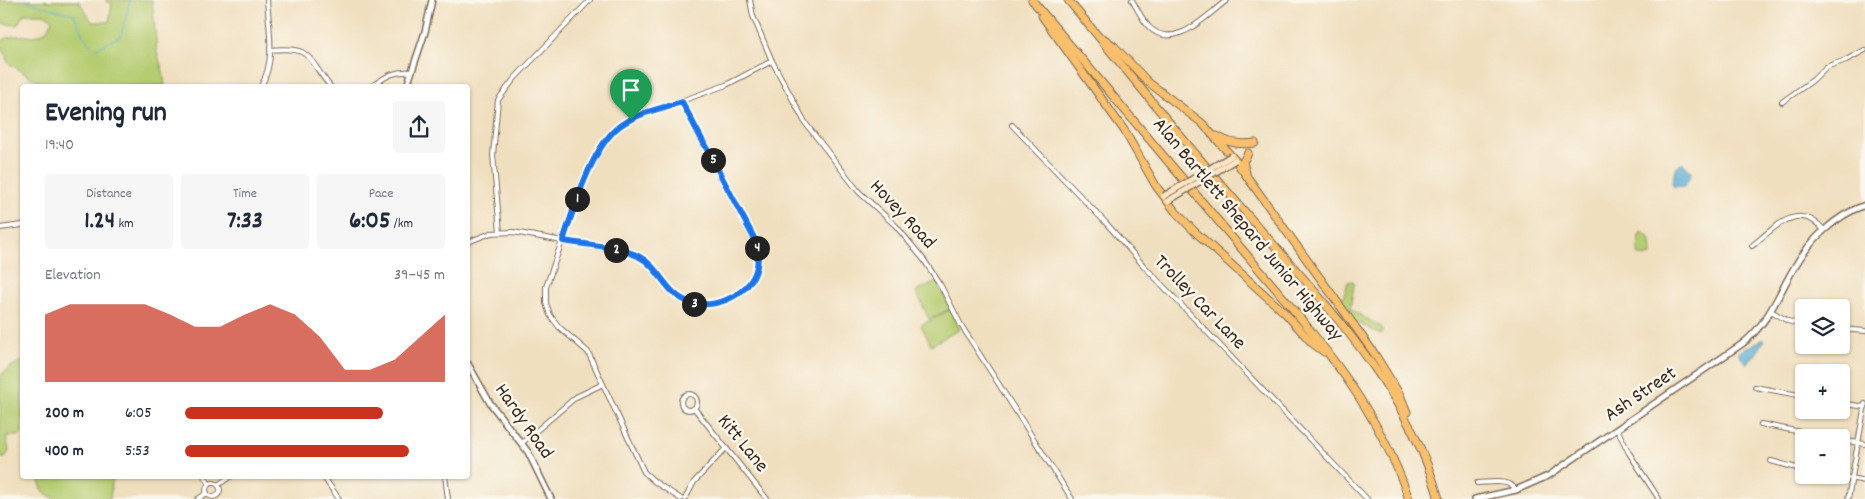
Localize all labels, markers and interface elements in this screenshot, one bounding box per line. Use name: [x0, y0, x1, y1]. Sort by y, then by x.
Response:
pin: [610, 69, 652, 120]
icon: arrive: [617, 76, 645, 104]
text: Evening run: [45, 95, 167, 135]
button: share: [393, 101, 445, 153]
street label: Alan Bartlett Shepard Junior Highway: [1145, 112, 1350, 348]
text: 19:40: [45, 134, 74, 157]
pin: 5: [700, 148, 726, 172]
text: 5: [710, 150, 717, 170]
street label: Hovey Road: [862, 174, 942, 256]
text: Distance: [86, 184, 132, 204]
text: Time: [233, 184, 257, 204]
text: Pace: [369, 184, 393, 204]
pin: 1: [564, 186, 590, 212]
text: 1: [576, 189, 579, 209]
text: 1.24: [84, 204, 115, 240]
text: 7:33: [227, 204, 263, 240]
text: 6:05: [349, 204, 391, 240]
text: km: [115, 214, 134, 234]
text: /km: [391, 214, 413, 234]
pin: 4: [744, 236, 770, 260]
pin: 2: [604, 238, 628, 262]
text: 4: [755, 238, 760, 258]
text: 2: [613, 240, 620, 260]
street label: Trolley Car Lane: [1146, 249, 1252, 357]
text: Elevation: [45, 264, 101, 287]
text: 39–45 m: [394, 264, 445, 287]
pin: 3: [682, 292, 706, 316]
text: 3: [691, 294, 698, 314]
map controls: [1795, 299, 1850, 484]
button: layers: [1795, 299, 1850, 354]
street label: Ash Street: [1599, 361, 1683, 429]
button: +: [1795, 364, 1850, 419]
street label: Hardy Road: [487, 379, 559, 465]
text: 200 m: [45, 402, 84, 425]
text: 6:05: [125, 402, 152, 425]
street label: Kitt Lane: [710, 409, 774, 479]
button: −: [1795, 429, 1850, 484]
text: 400 m: [45, 440, 84, 463]
text: 5:53: [125, 440, 150, 463]

